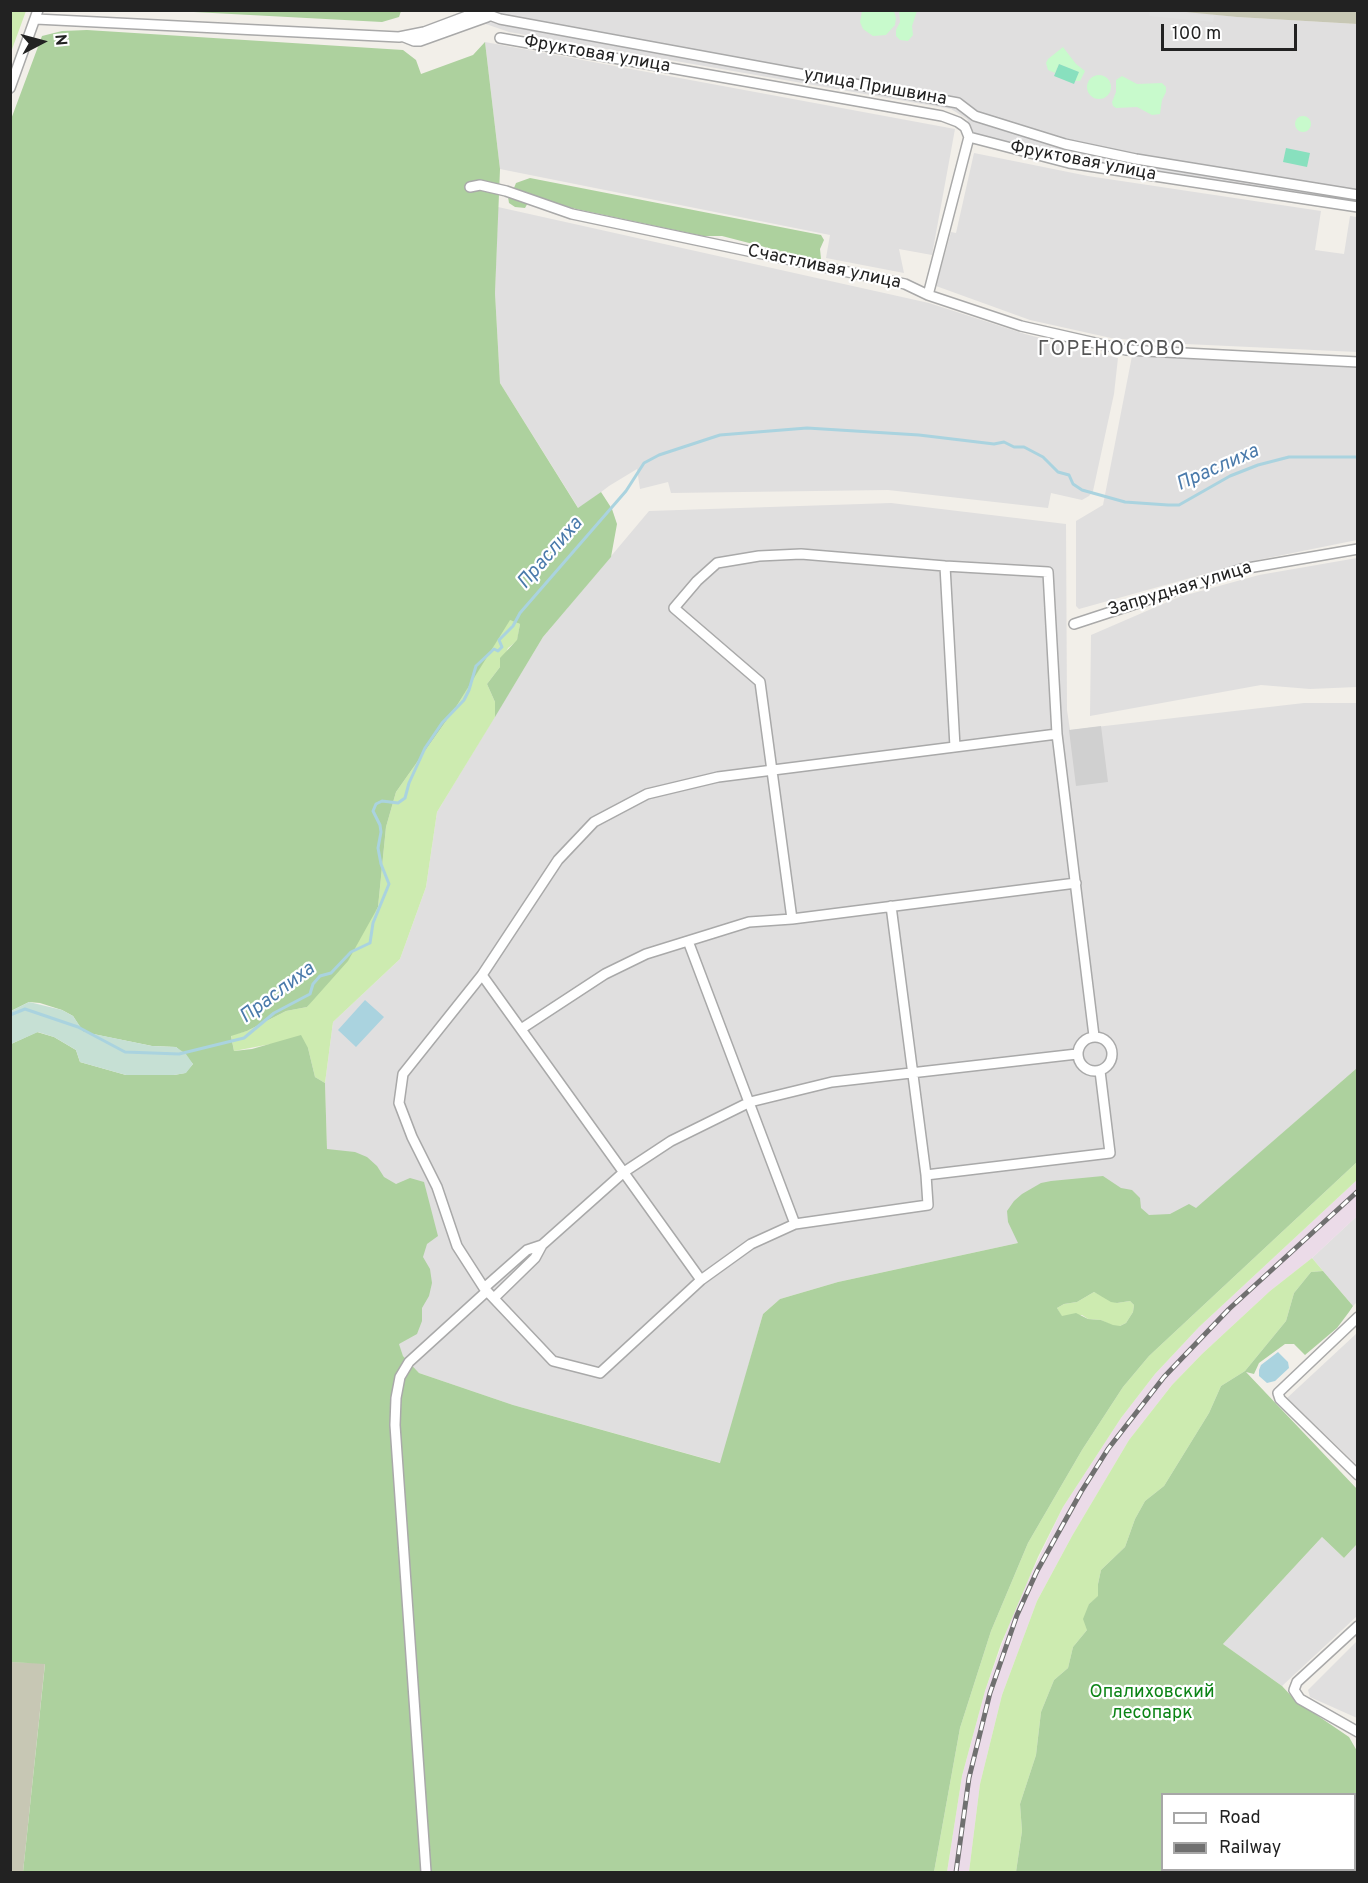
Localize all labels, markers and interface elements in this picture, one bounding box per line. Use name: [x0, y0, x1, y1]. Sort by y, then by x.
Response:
north arrow: [12, 12, 72, 72]
scale bar: [1164, 12, 1300, 50]
text: 100 m: [1172, 23, 1221, 46]
street label: Фруктовая улица: [522, 32, 672, 78]
text: N: [49, 33, 70, 47]
street label: улица Пришвина: [802, 65, 948, 111]
street label: Фруктовая улица: [1008, 137, 1158, 187]
street label: Счастливая улица: [745, 241, 903, 295]
district label: ГОРЕНОСОВО: [1038, 339, 1186, 363]
water label: Праслиха: [1173, 440, 1263, 498]
water label: Праслиха: [513, 513, 589, 595]
street label: Запрудная улица: [1105, 558, 1255, 622]
water label: Праслиха: [236, 958, 320, 1030]
park label: Опалиховский лесопарк: [1089, 1682, 1215, 1724]
legend: [1161, 1793, 1356, 1871]
text: Road: [1219, 1807, 1261, 1830]
text: Railway: [1219, 1837, 1281, 1860]

